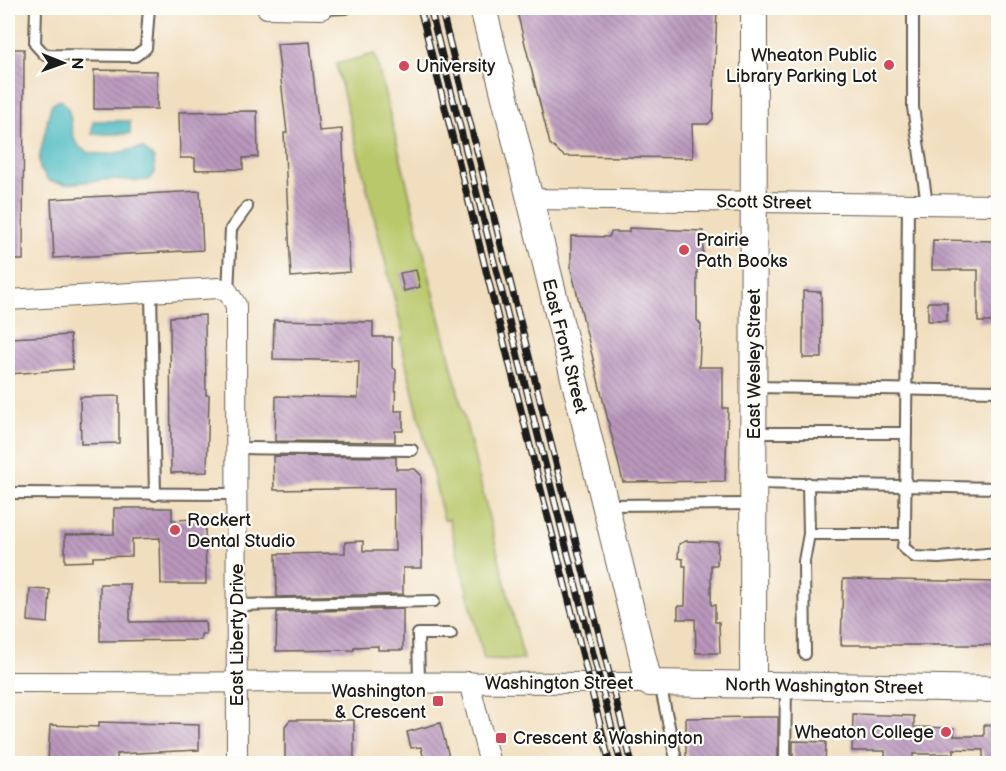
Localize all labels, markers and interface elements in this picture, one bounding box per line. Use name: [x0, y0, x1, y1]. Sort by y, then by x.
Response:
north arrow: [33, 33, 93, 93]
place label: Wheaton Public Library Parking Lot: [726, 45, 877, 87]
place label: University: [416, 56, 496, 77]
text: N: [67, 57, 86, 69]
marker: Wheaton Public Library Parking Lot: [882, 58, 896, 72]
marker: University: [397, 59, 411, 73]
street label: Scott Street: [716, 191, 812, 214]
place label: Prairie Path Books: [696, 230, 788, 272]
marker: Prairie Path Books: [677, 243, 691, 257]
street label: East Front Street: [538, 277, 592, 416]
street label: East Wesley Street: [744, 288, 765, 439]
place label: Rockert Dental Studio: [187, 510, 296, 552]
marker: Rockert Dental Studio: [168, 523, 182, 537]
street label: East Liberty Drive: [227, 563, 248, 707]
street label: Washington Street: [485, 673, 634, 694]
street label: North Washington Street: [725, 674, 924, 699]
place label: Washington & Crescent: [331, 681, 426, 723]
marker: Washington & Crescent: [431, 694, 445, 708]
place label: Wheaton College: [795, 722, 934, 743]
marker: Wheaton College: [939, 725, 953, 739]
place label: Crescent & Washington: [513, 728, 703, 749]
marker: Crescent & Washington: [494, 731, 508, 745]

